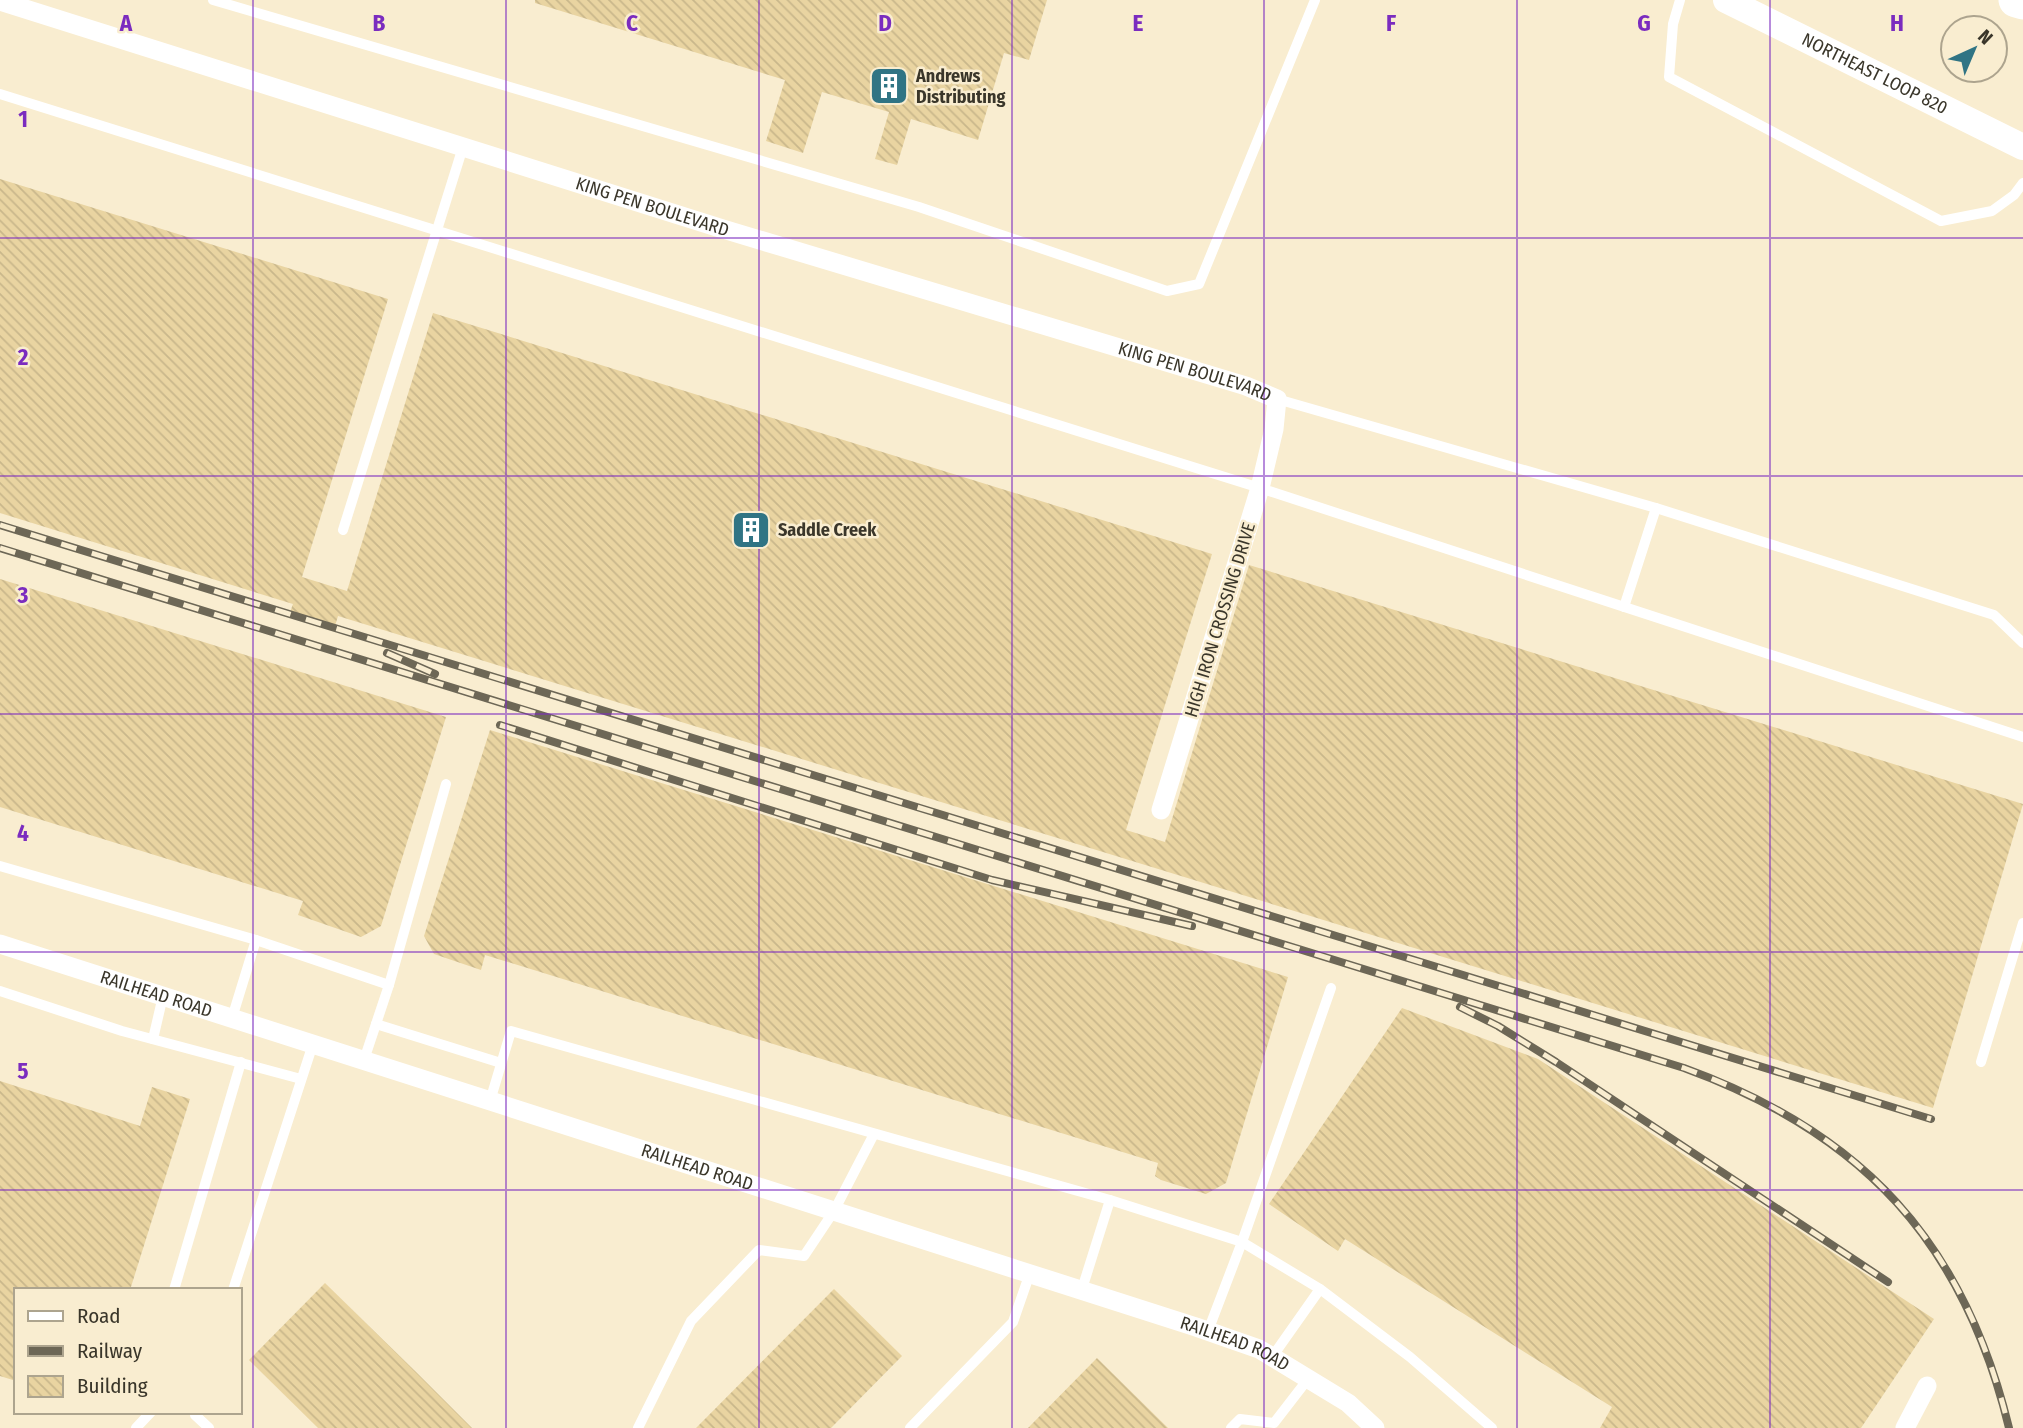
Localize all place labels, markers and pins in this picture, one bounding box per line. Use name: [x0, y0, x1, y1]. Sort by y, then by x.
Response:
building icon: Andrews Distributing: [868, 65, 910, 107]
place label: Andrews Distributing: [915, 65, 1005, 108]
building icon: Saddle Creek: [730, 509, 772, 551]
place label: Saddle Creek: [778, 519, 877, 541]

